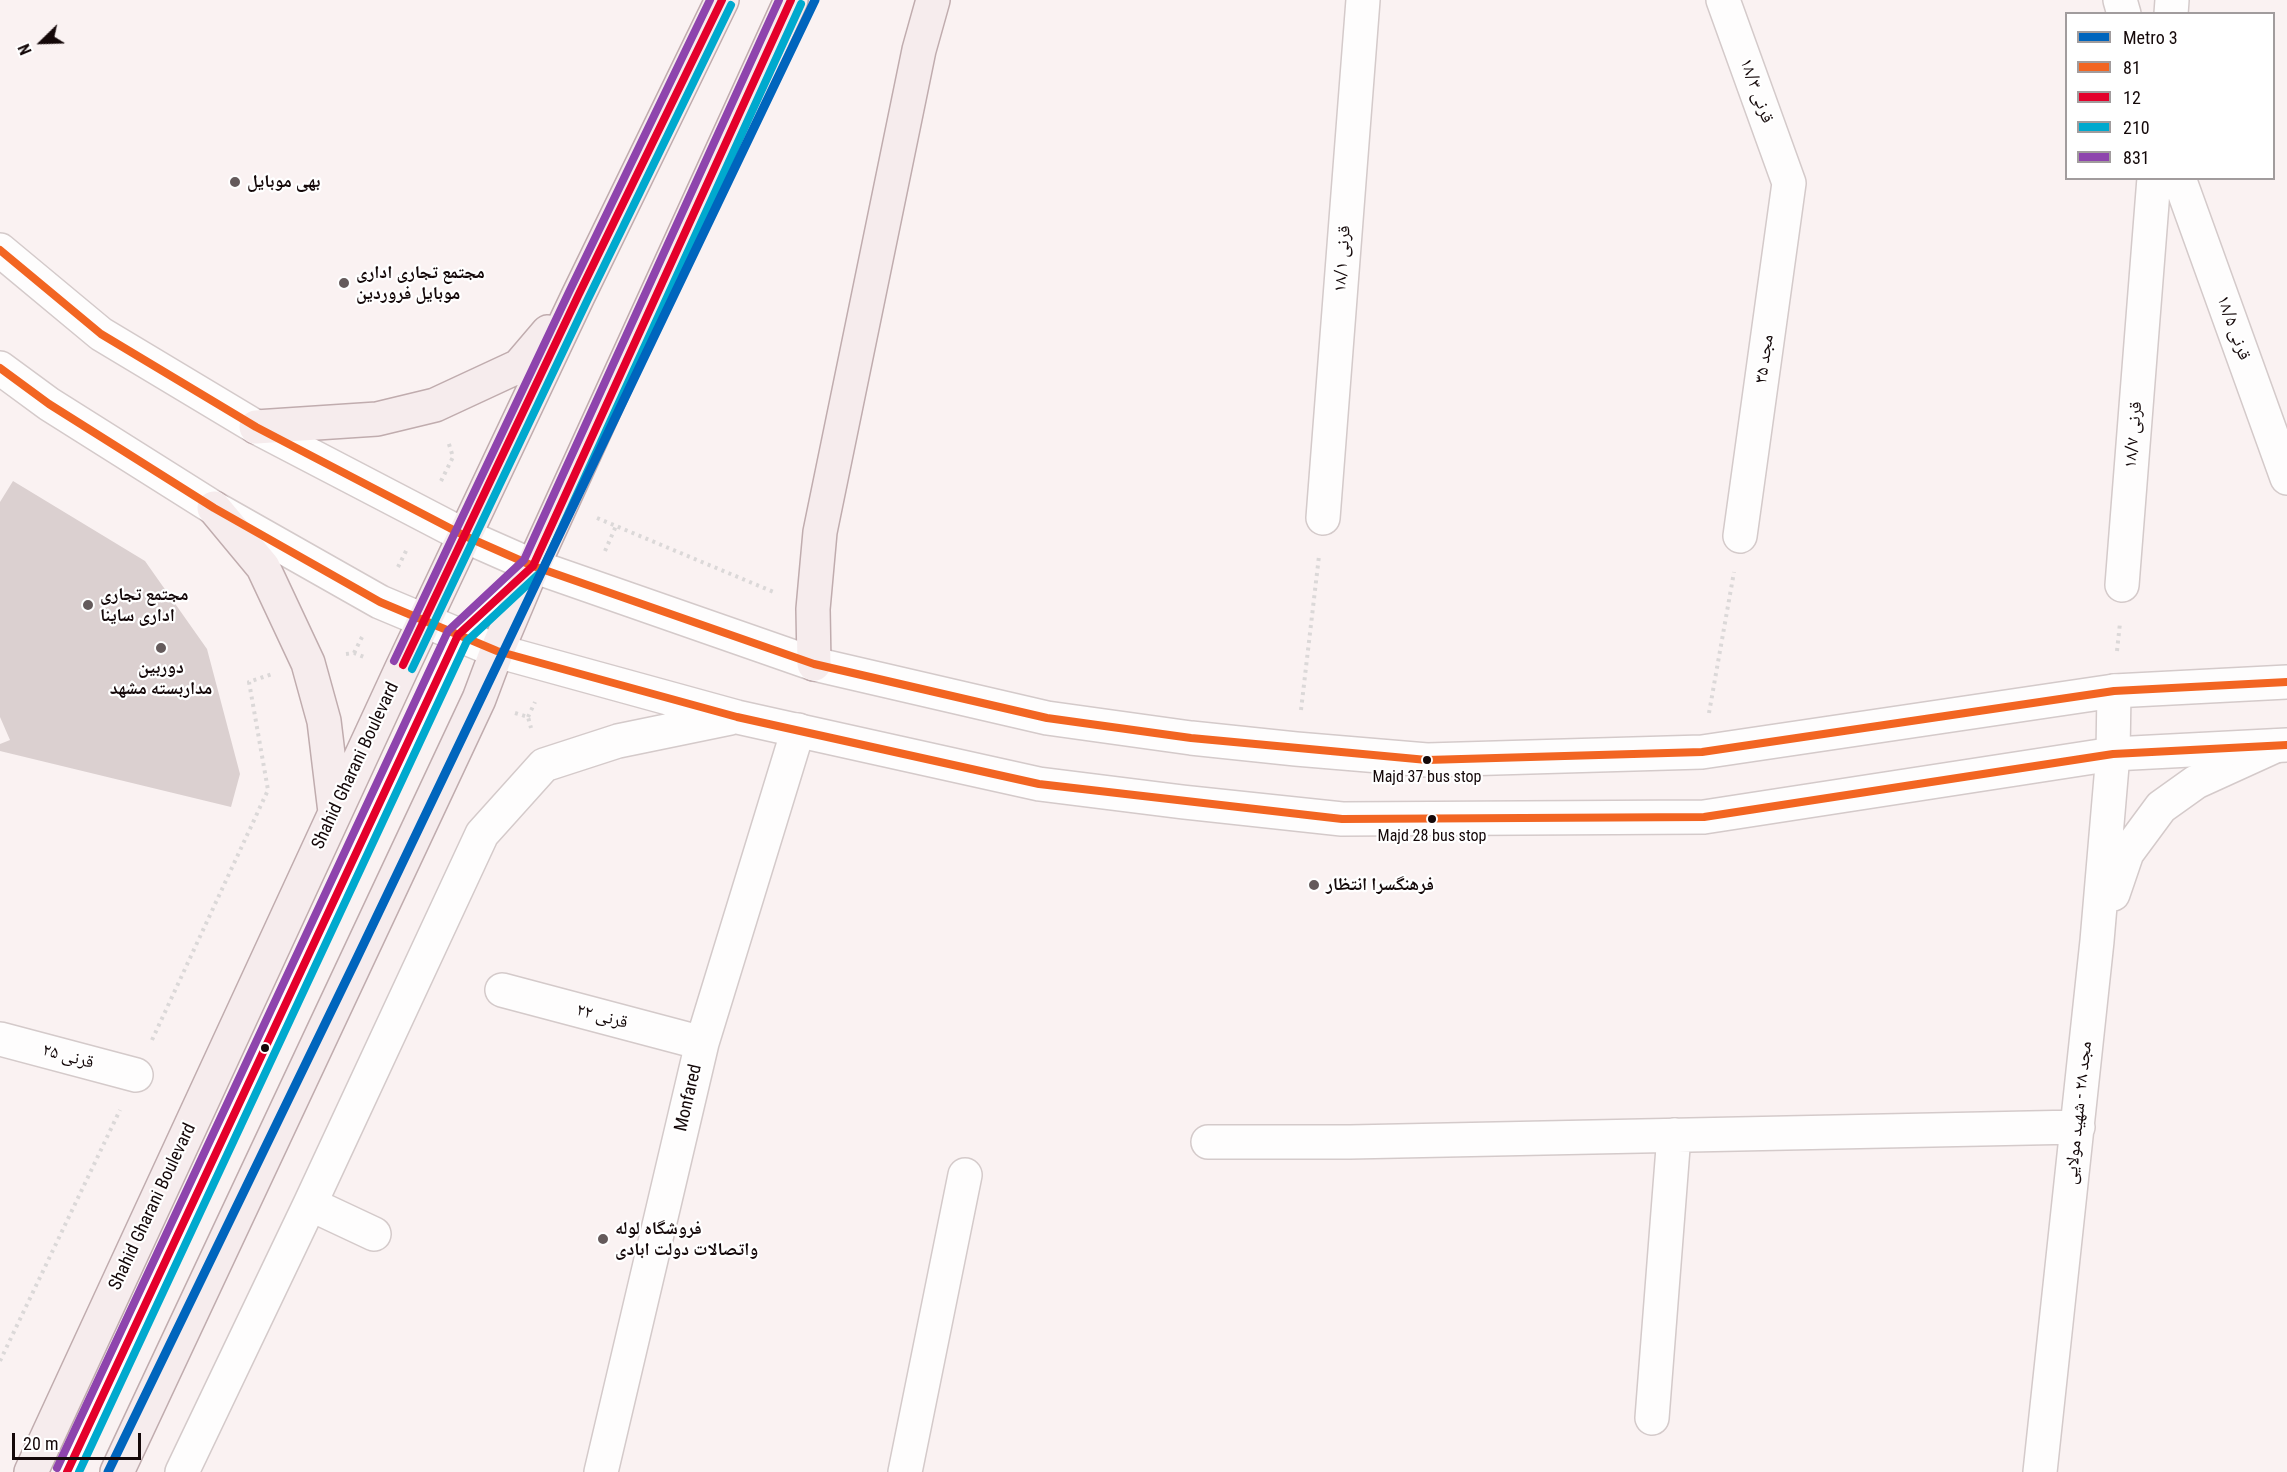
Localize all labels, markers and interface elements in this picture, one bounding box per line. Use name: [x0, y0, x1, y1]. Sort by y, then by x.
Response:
north arrow: [12, 12, 72, 72]
legend: [2065, 12, 2275, 180]
text: Metro 3: [2123, 27, 2178, 48]
text: N: [14, 41, 36, 57]
street label: قرنی ۱۸/۳: [1734, 56, 1778, 126]
text: 81: [2123, 57, 2141, 78]
text: 12: [2123, 87, 2141, 108]
text: 210: [2123, 117, 2150, 138]
text: 831: [2123, 147, 2150, 168]
place label: بهی موبایل: [247, 171, 320, 193]
marker: بهی موبایل: [228, 175, 242, 189]
street label: قرنی ۱۸/۱: [1330, 225, 1356, 293]
place label: مجتمع تجاری اداری موبایل فروردین: [356, 262, 485, 304]
marker: مجتمع تجاری اداری موبایل فروردین: [337, 276, 351, 290]
street label: قرنی ۱۸/۵: [2211, 293, 2255, 363]
street label: مجد ۳۵: [1751, 333, 1779, 385]
street label: قرنی ۱۸/۷: [2120, 401, 2148, 469]
place label: مجتمع تجاری اداری ساینا: [100, 584, 188, 626]
marker: مجتمع تجاری اداری ساینا: [81, 598, 95, 612]
marker: دوربین مداربسته مشهد: [154, 641, 168, 655]
place label: دوربین مداربسته مشهد: [110, 657, 212, 700]
street label: Shahid Gharani Boulevard: [308, 679, 404, 853]
marker: Majd 37 bus stop: [1421, 754, 1433, 766]
place label: Majd 37 bus stop: [1373, 768, 1481, 788]
marker: Majd 28 bus stop: [1426, 813, 1438, 825]
place label: Majd 28 bus stop: [1378, 827, 1486, 847]
place label: فرهنگسرا انتظار: [1326, 874, 1434, 896]
marker: فرهنگسرا انتظار: [1307, 878, 1321, 892]
street label: قرنی ۲۲: [574, 1000, 630, 1034]
street label: قرنی ۲۵: [40, 1040, 96, 1074]
street label: مجد ۲۸ - شهید مولایی: [2061, 1040, 2097, 1186]
unlabelled marker: [259, 1042, 271, 1054]
street label: Monfared: [671, 1062, 707, 1134]
street label: Shahid Gharani Boulevard: [105, 1120, 201, 1294]
place label: فروشگاه لوله واتصالات دولت ابادی: [615, 1218, 758, 1260]
marker: فروشگاه لوله واتصالات دولت ابادی: [596, 1232, 610, 1246]
scale bar: [15, 1421, 144, 1459]
text: 20 m: [23, 1433, 58, 1454]

